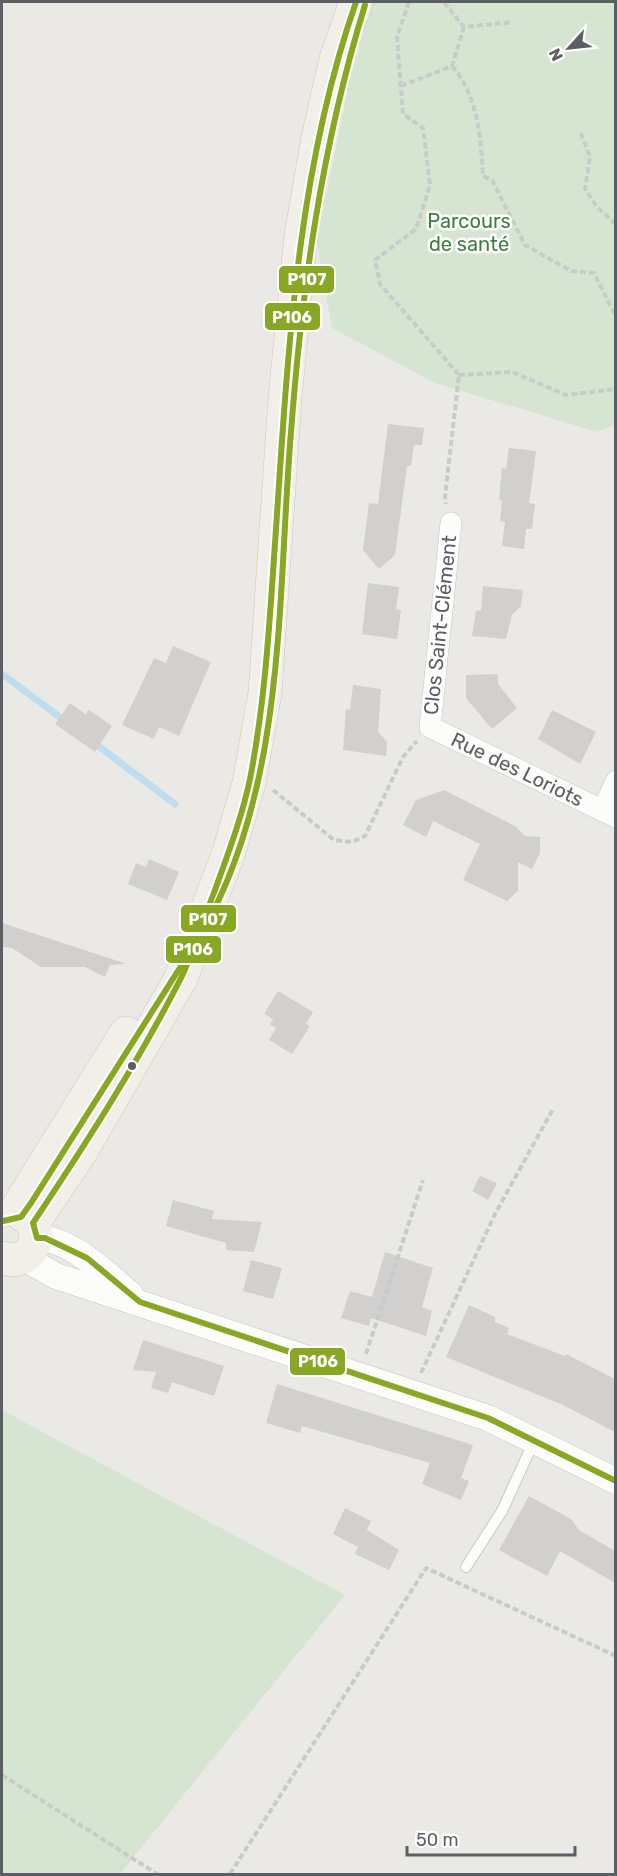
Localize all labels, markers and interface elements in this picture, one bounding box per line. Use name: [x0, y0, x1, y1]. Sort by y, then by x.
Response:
north arrow: [539, 18, 599, 78]
text: N: [545, 45, 567, 64]
park label: Parcours de santé: [427, 209, 511, 256]
line badge: P107: [278, 265, 335, 294]
text: P107: [288, 270, 326, 289]
line badge: P106: [264, 302, 321, 331]
text: P106: [272, 308, 312, 327]
street label: Clos Saint-Clément: [419, 534, 461, 716]
street label: Rue des Loriots: [447, 727, 587, 811]
line badge: P107: [180, 904, 237, 933]
text: P107: [189, 910, 227, 929]
line badge: P106: [165, 935, 222, 964]
text: P106: [173, 940, 213, 959]
unlabelled marker: [126, 1060, 138, 1072]
line badge: P106: [289, 1347, 346, 1376]
text: P106: [298, 1352, 338, 1371]
scale bar: [407, 1819, 575, 1857]
text: 50 m: [416, 1829, 459, 1851]

